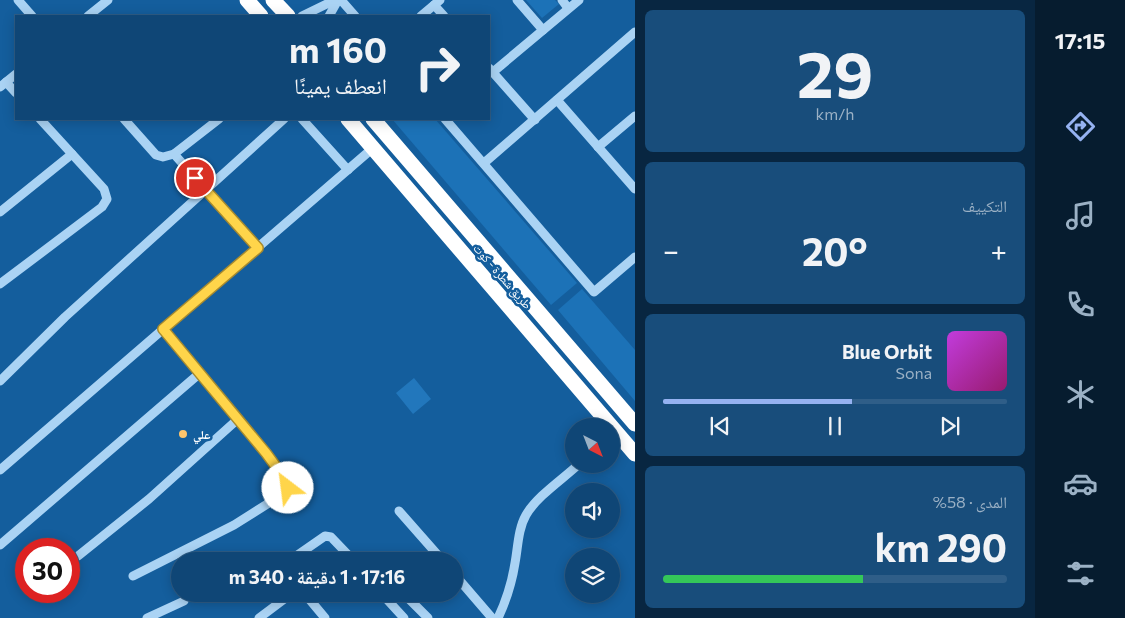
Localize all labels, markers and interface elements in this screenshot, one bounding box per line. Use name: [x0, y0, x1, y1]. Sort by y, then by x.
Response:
text: 160 m: [289, 27, 387, 70]
text: 17:15: [1055, 27, 1105, 54]
text: 29: [797, 32, 873, 111]
icon: right: [405, 35, 470, 100]
text: انعطف يمينًا: [294, 72, 387, 99]
text: km/h: [816, 104, 854, 123]
icon: directions: [1063, 109, 1098, 144]
pin: [174, 157, 216, 199]
icon: arrive: [181, 164, 209, 192]
text: التكييف: [962, 196, 1007, 215]
icon: music: [1063, 198, 1098, 233]
text: 20°: [802, 227, 868, 274]
text: −: [663, 233, 679, 267]
text: +: [991, 233, 1007, 267]
street label: طريق شطرة - كوت: [470, 241, 535, 312]
icon: phone: [1063, 287, 1098, 322]
text: Blue Orbit: [842, 340, 932, 363]
text: Sona: [896, 363, 932, 382]
icon: climate: [1063, 377, 1098, 412]
icon: previous: [706, 412, 734, 440]
icon: pause: [821, 412, 849, 440]
icon: next: [936, 412, 964, 440]
north arrow: [565, 418, 620, 472]
map controls: [565, 418, 620, 603]
place label: علي: [193, 427, 210, 445]
marker: علي: [177, 428, 189, 440]
position arrow: [261, 461, 313, 513]
icon: car: [1063, 466, 1098, 501]
button: sound: [565, 483, 620, 538]
text: المدى · 58%: [933, 492, 1007, 511]
text: 290 km: [875, 523, 1007, 570]
speed limit sign: 30: [15, 538, 80, 603]
button: layers: [565, 548, 620, 603]
icon: filters: [1063, 556, 1098, 591]
text: 17:16 · 1 دقيقة · 340 m: [229, 565, 405, 588]

